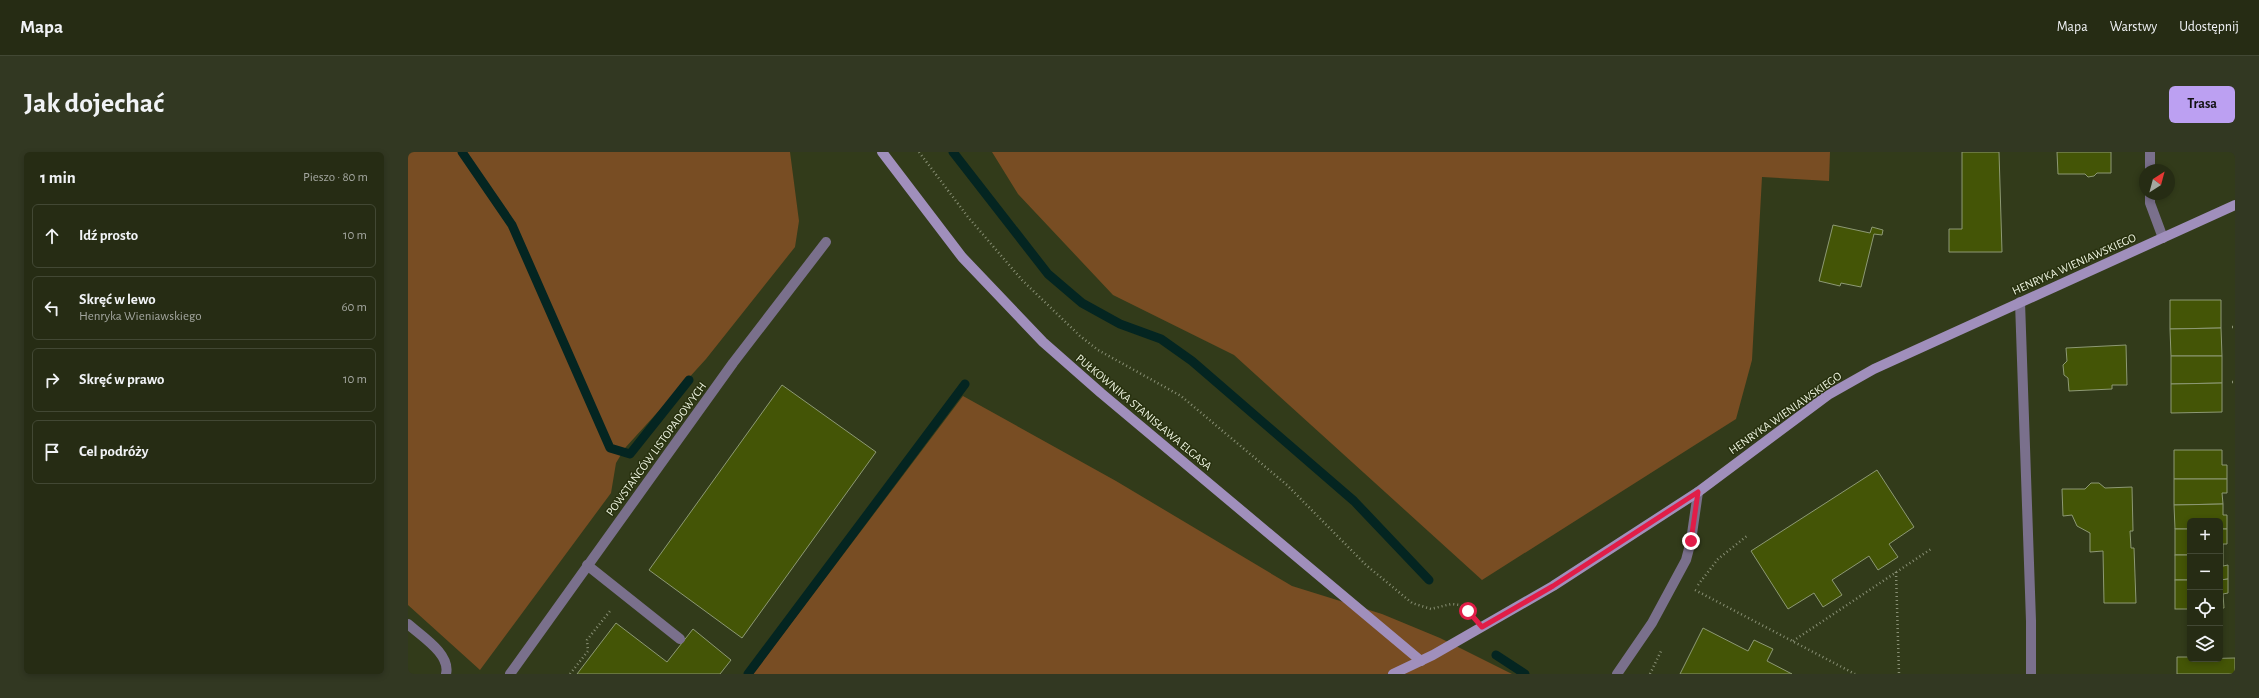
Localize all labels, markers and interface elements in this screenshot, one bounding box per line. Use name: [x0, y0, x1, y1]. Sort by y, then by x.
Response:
text: Mapa: [20, 18, 63, 37]
text: Mapa: [2057, 20, 2088, 34]
text: Warstwy: [2110, 20, 2157, 34]
text: Udostępnij: [2179, 20, 2239, 34]
button: Trasa: [2169, 86, 2235, 123]
text: Jak dojechać: [24, 90, 164, 118]
north arrow: [2139, 164, 2175, 200]
text: 1 min: [40, 169, 76, 186]
text: Pieszo · 80 m: [303, 171, 368, 184]
icon: ahead: [41, 225, 63, 247]
text: Idź prosto: [79, 228, 138, 243]
text: 10 m: [343, 229, 367, 242]
street label: HENRYKA WIENIAWSKIEGO: [2010, 231, 2138, 297]
text: Skręć w lewo: [79, 292, 156, 307]
icon: left: [41, 297, 63, 319]
text: 60 m: [341, 301, 367, 314]
text: Henryka Wieniawskiego: [79, 310, 202, 323]
street label: PUŁKOWNIKA STANISŁAWA ELGASA: [1074, 352, 1214, 472]
icon: right: [41, 369, 63, 391]
street label: HENRYKA WIENIAWSKIEGO: [1726, 369, 1844, 456]
text: Skręć w prawo: [79, 372, 164, 387]
text: 10 m: [343, 373, 367, 386]
street label: POWSTAŃCÓW LISTOPADOWYCH: [603, 379, 708, 518]
icon: arrive: [41, 441, 63, 463]
text: Cel podróży: [79, 444, 148, 459]
map controls: [2187, 518, 2223, 662]
button: +: [2187, 518, 2223, 554]
route end: [1682, 532, 1700, 550]
button: −: [2187, 554, 2223, 590]
button: locate: [2187, 590, 2223, 626]
route start: [1459, 602, 1477, 620]
button: layers: [2187, 626, 2223, 662]

